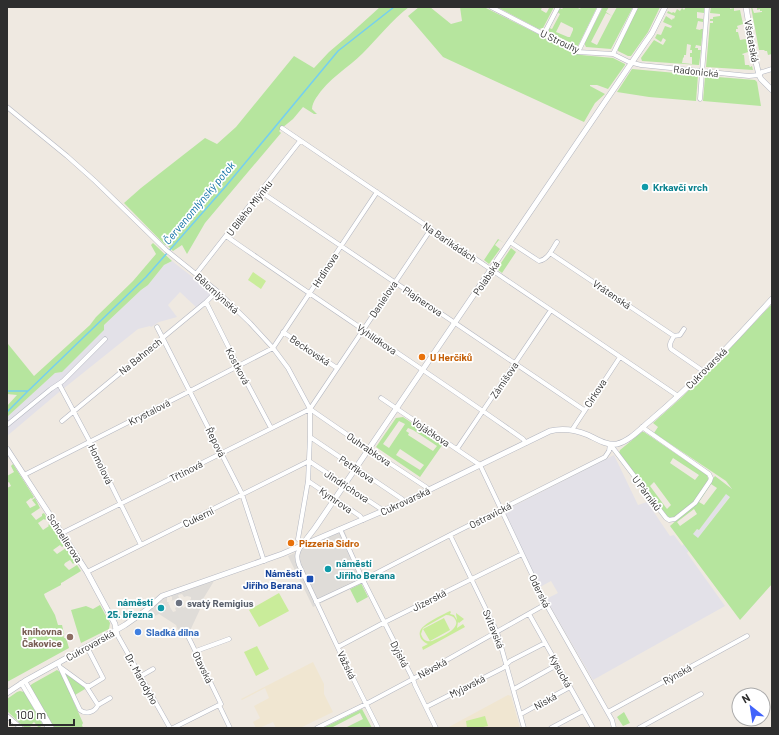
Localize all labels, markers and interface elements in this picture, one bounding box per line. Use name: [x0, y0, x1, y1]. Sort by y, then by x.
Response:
street label: Všetatská: [742, 19, 762, 63]
street label: U Strouhy: [538, 27, 582, 56]
street label: Radonická: [673, 63, 719, 79]
water label: Červenomlýnský potok: [160, 158, 238, 247]
street label: U Bílého Mlýnku: [224, 178, 274, 238]
place label: Krkavčí vrch: [653, 181, 708, 193]
marker: Krkavčí vrch: [640, 182, 650, 192]
street label: Na Barikádách: [421, 220, 479, 264]
street label: Hrdinova: [309, 251, 341, 289]
street label: Polabská: [470, 259, 502, 297]
street label: Bělomlýnská: [193, 270, 241, 316]
street label: Vrátenská: [591, 277, 633, 311]
street label: Danielova: [366, 278, 400, 320]
street label: Plajnerova: [401, 283, 445, 319]
street label: Vyhlídkova: [355, 321, 399, 357]
street label: Beckovská: [288, 332, 332, 368]
street label: Na Bahnech: [116, 335, 164, 377]
street label: Cukrovarská: [683, 345, 729, 391]
street label: Kostková: [223, 346, 253, 386]
place label: U Herčíků: [430, 351, 472, 363]
marker: U Herčíků: [417, 352, 427, 362]
street label: Zámišova: [487, 360, 521, 400]
street label: Církova: [581, 376, 609, 410]
street label: Krystalová: [126, 396, 172, 428]
street label: Vojáčkova: [410, 415, 452, 449]
street label: Řepová: [203, 425, 229, 459]
street label: Ouhrabkova: [345, 430, 393, 468]
street label: Homolová: [86, 442, 116, 486]
street label: Petříkova: [337, 453, 377, 485]
street label: Třtinová: [167, 458, 205, 484]
street label: Jindřichova: [322, 467, 372, 505]
street label: U Párníků: [630, 473, 664, 513]
street label: Cukrovarská: [378, 484, 432, 518]
street label: Kymrova: [317, 485, 355, 515]
street label: Ostravická: [467, 499, 513, 531]
street label: Cukerní: [181, 504, 215, 530]
street label: Schoellerova: [45, 511, 85, 565]
place label: Pizzeria Sidro: [299, 537, 360, 549]
marker: Pizzeria Sidro: [286, 538, 296, 548]
place label: náměstí Jiřího Berana: [336, 557, 395, 581]
marker: náměstí Jiřího Berana: [323, 564, 333, 574]
place label: Náměstí Jiřího Berana: [243, 567, 303, 591]
street label: Oderská: [527, 572, 553, 610]
marker: Náměstí Jiřího Berana: [305, 574, 315, 584]
street label: Jizerská: [410, 586, 448, 614]
place label: náměstí 25. března: [107, 596, 154, 620]
place label: svatý Remigius: [187, 597, 254, 609]
marker: svatý Remigius: [174, 598, 184, 608]
marker: náměstí 25. března: [156, 603, 166, 613]
street label: Svitavská: [481, 608, 507, 650]
place label: knihovna Čakovice: [22, 625, 63, 649]
place label: Sladká dílna: [146, 626, 199, 638]
street label: Cukrovarská: [64, 627, 116, 663]
marker: Sladká dílna: [133, 627, 143, 637]
marker: knihovna Čakovice: [65, 632, 75, 642]
street label: Dyjská: [388, 639, 412, 669]
street label: Otavská: [190, 649, 216, 685]
street label: Vážská: [335, 649, 359, 681]
street label: Dr. Marodyho: [123, 651, 161, 707]
street label: Kysucká: [547, 653, 575, 689]
street label: Něvská: [415, 655, 449, 681]
street label: Rýnská: [661, 661, 693, 687]
street label: Myjavská: [447, 672, 487, 700]
north arrow: [731, 687, 771, 727]
street label: Niská: [532, 690, 558, 712]
text: N: [739, 690, 752, 705]
scale bar: [10, 701, 74, 727]
text: 100 m: [16, 707, 46, 721]

